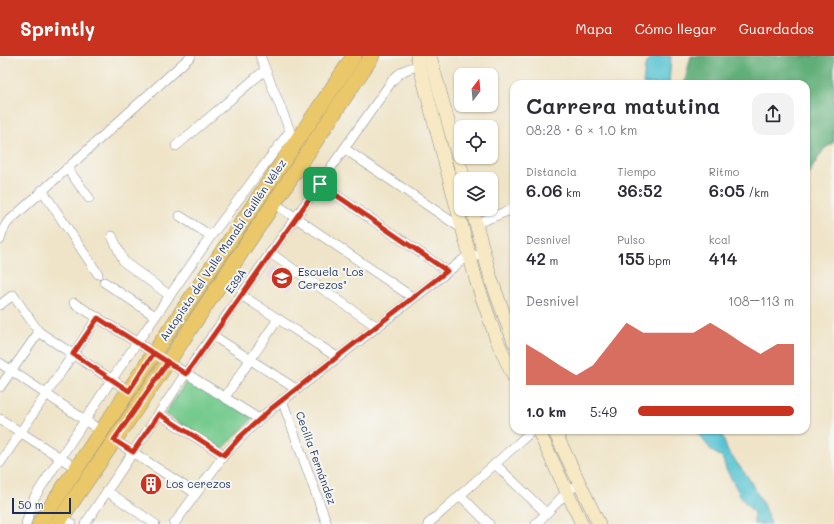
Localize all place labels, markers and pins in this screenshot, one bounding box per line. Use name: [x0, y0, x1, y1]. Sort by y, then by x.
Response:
pin: [303, 167, 337, 201]
place label: Escuela "Los Cerezos": [298, 264, 364, 292]
school or university icon: Escuela "Los Cerezos": [269, 265, 295, 291]
building icon: Los cerezos: [138, 471, 164, 497]
place label: Los cerezos: [166, 476, 231, 491]

